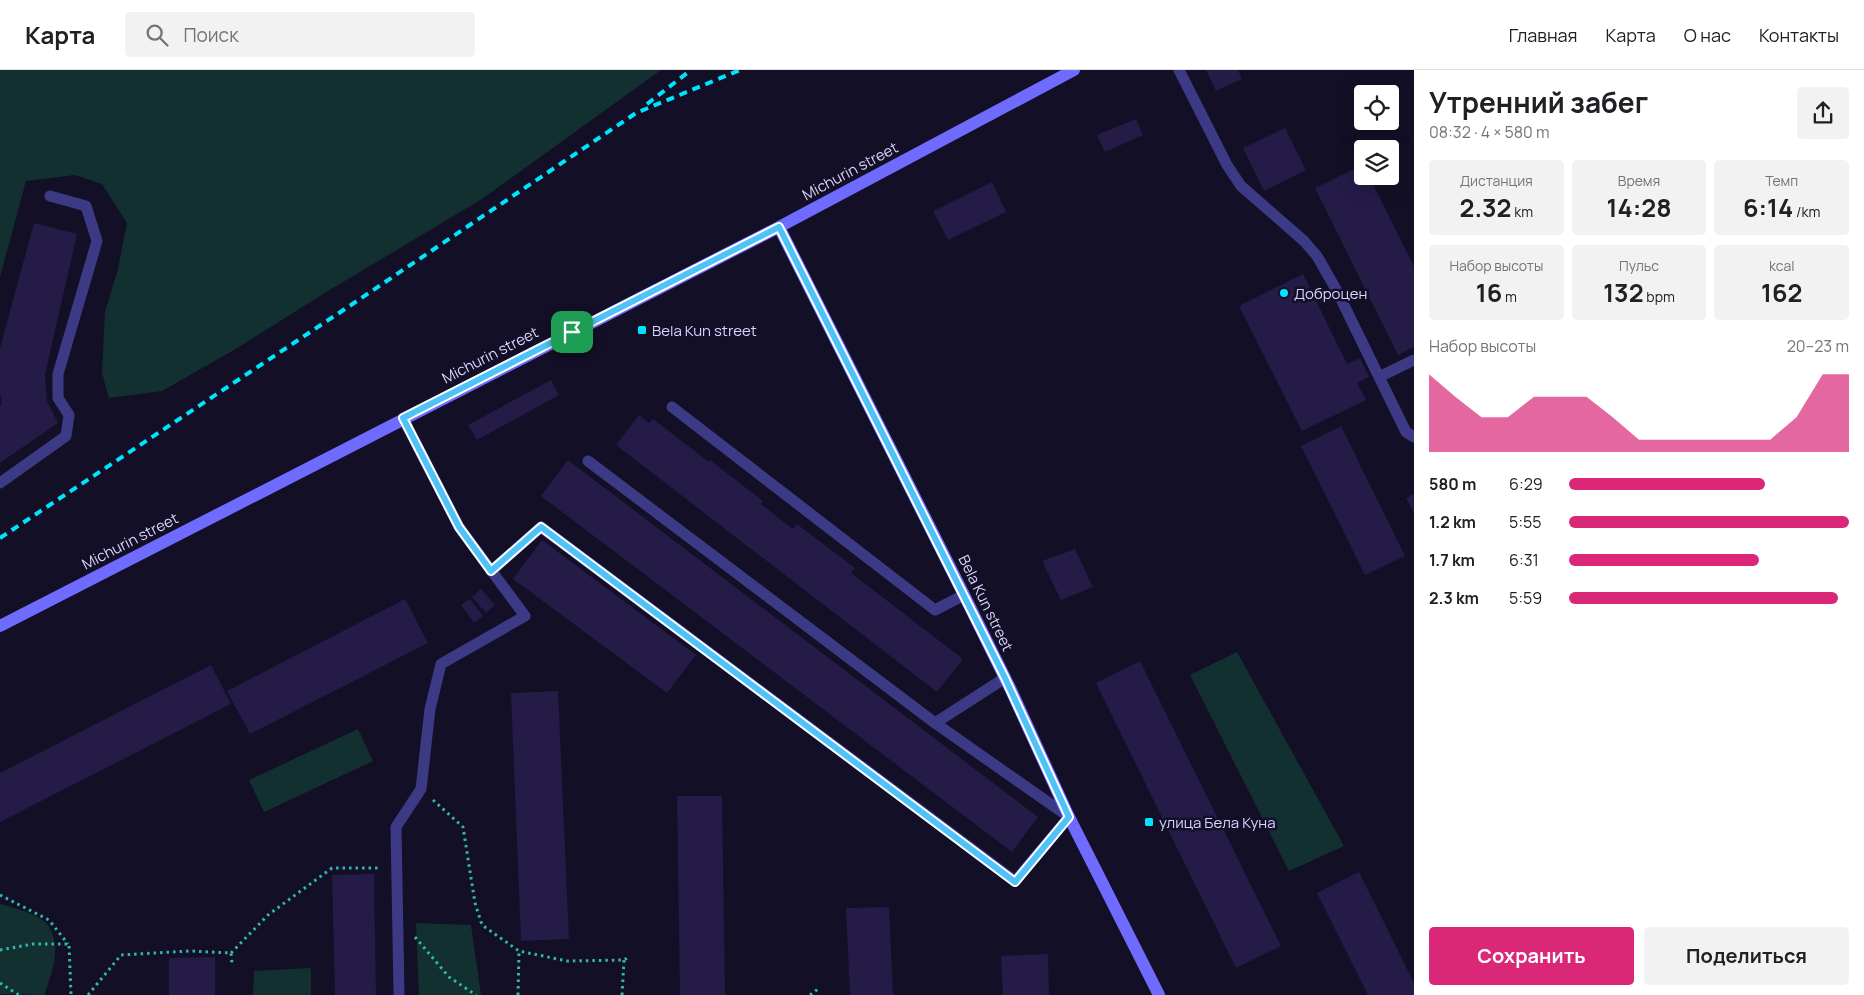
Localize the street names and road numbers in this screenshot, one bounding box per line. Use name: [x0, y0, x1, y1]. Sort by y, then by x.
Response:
street label: Michurin street: [798, 137, 902, 205]
street label: Michurin street: [438, 322, 542, 388]
street label: Michurin street: [78, 508, 182, 574]
street label: Bela Kun street: [954, 551, 1018, 655]

